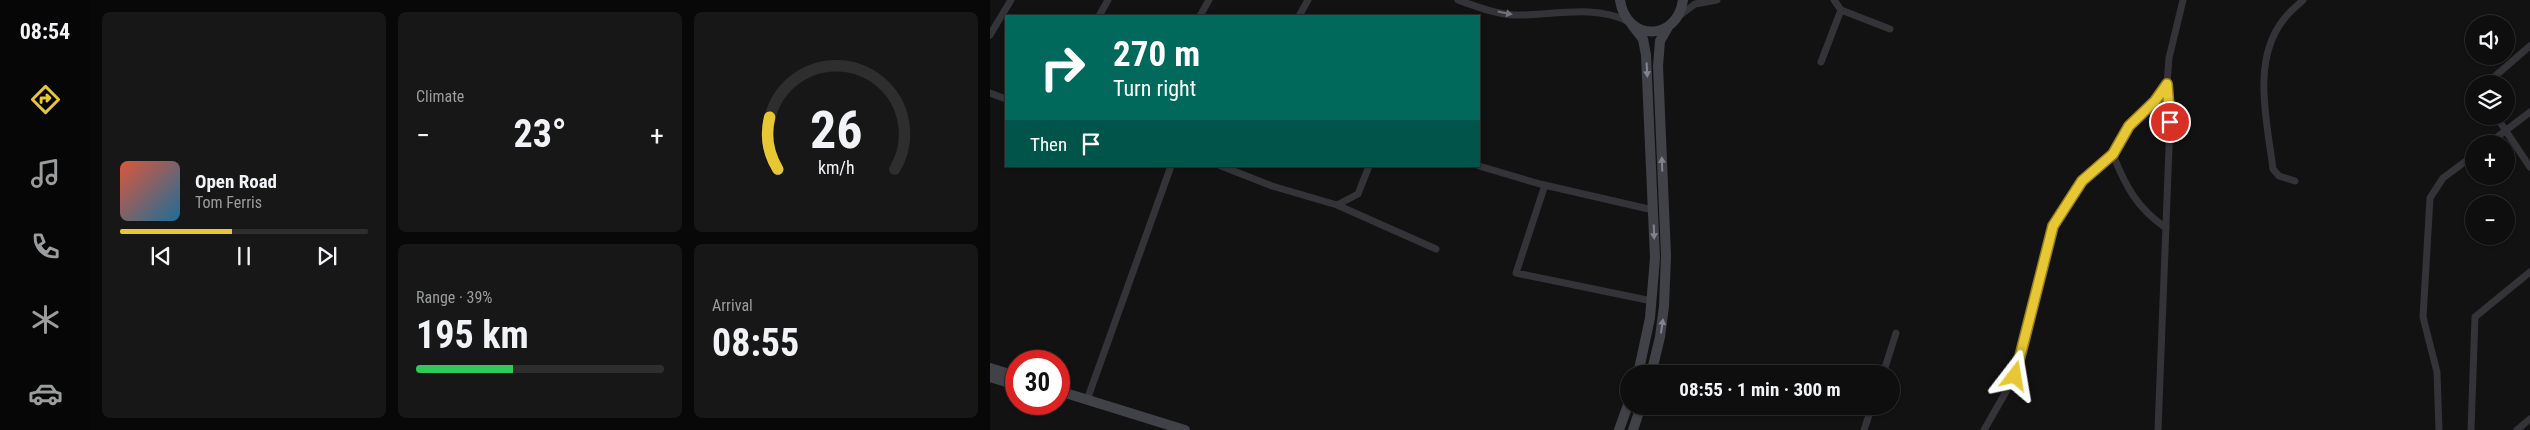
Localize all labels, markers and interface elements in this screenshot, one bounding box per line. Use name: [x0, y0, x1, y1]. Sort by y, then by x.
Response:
one-way arrow: [1497, 9, 1512, 17]
map controls: [2465, 15, 2515, 245]
button: sound: [2465, 15, 2515, 65]
text: 08:54: [20, 19, 70, 44]
text: 270 m: [1113, 34, 1200, 75]
icon: right: [1030, 35, 1095, 100]
one-way arrow: [1643, 62, 1651, 78]
button: layers: [2465, 75, 2515, 125]
text: Turn right: [1113, 76, 1196, 101]
icon: directions: [28, 82, 63, 117]
text: Climate: [416, 87, 464, 106]
text: 26: [810, 100, 862, 161]
pin: [2149, 101, 2191, 143]
icon: arrive: [2156, 108, 2184, 136]
text: 23°: [513, 112, 567, 156]
text: −: [416, 119, 430, 152]
text: +: [650, 119, 664, 152]
icon: arrive: [1077, 130, 1105, 158]
text: Then: [1030, 133, 1067, 156]
button: +: [2465, 135, 2515, 185]
icon: music: [28, 156, 63, 191]
one-way arrow: [1658, 156, 1666, 172]
text: km/h: [818, 157, 854, 178]
text: Open Road: [195, 170, 277, 193]
text: Tom Ferris: [195, 193, 262, 212]
button: −: [2465, 195, 2515, 245]
one-way arrow: [1650, 225, 1658, 241]
icon: phone: [28, 229, 63, 264]
icon: previous: [147, 242, 175, 270]
icon: pause: [230, 242, 258, 270]
icon: next: [313, 242, 341, 270]
text: Range · 39%: [416, 288, 492, 307]
text: Arrival: [712, 296, 753, 315]
icon: climate: [28, 302, 63, 337]
text: 195 km: [416, 313, 529, 357]
one-way arrow: [1658, 318, 1666, 334]
text: 08:55: [712, 321, 799, 365]
position arrow: [1988, 349, 2040, 401]
speed limit sign: 30: [1005, 350, 1070, 415]
icon: car: [28, 376, 63, 411]
text: 08:55 · 1 min · 300 m: [1679, 378, 1841, 401]

